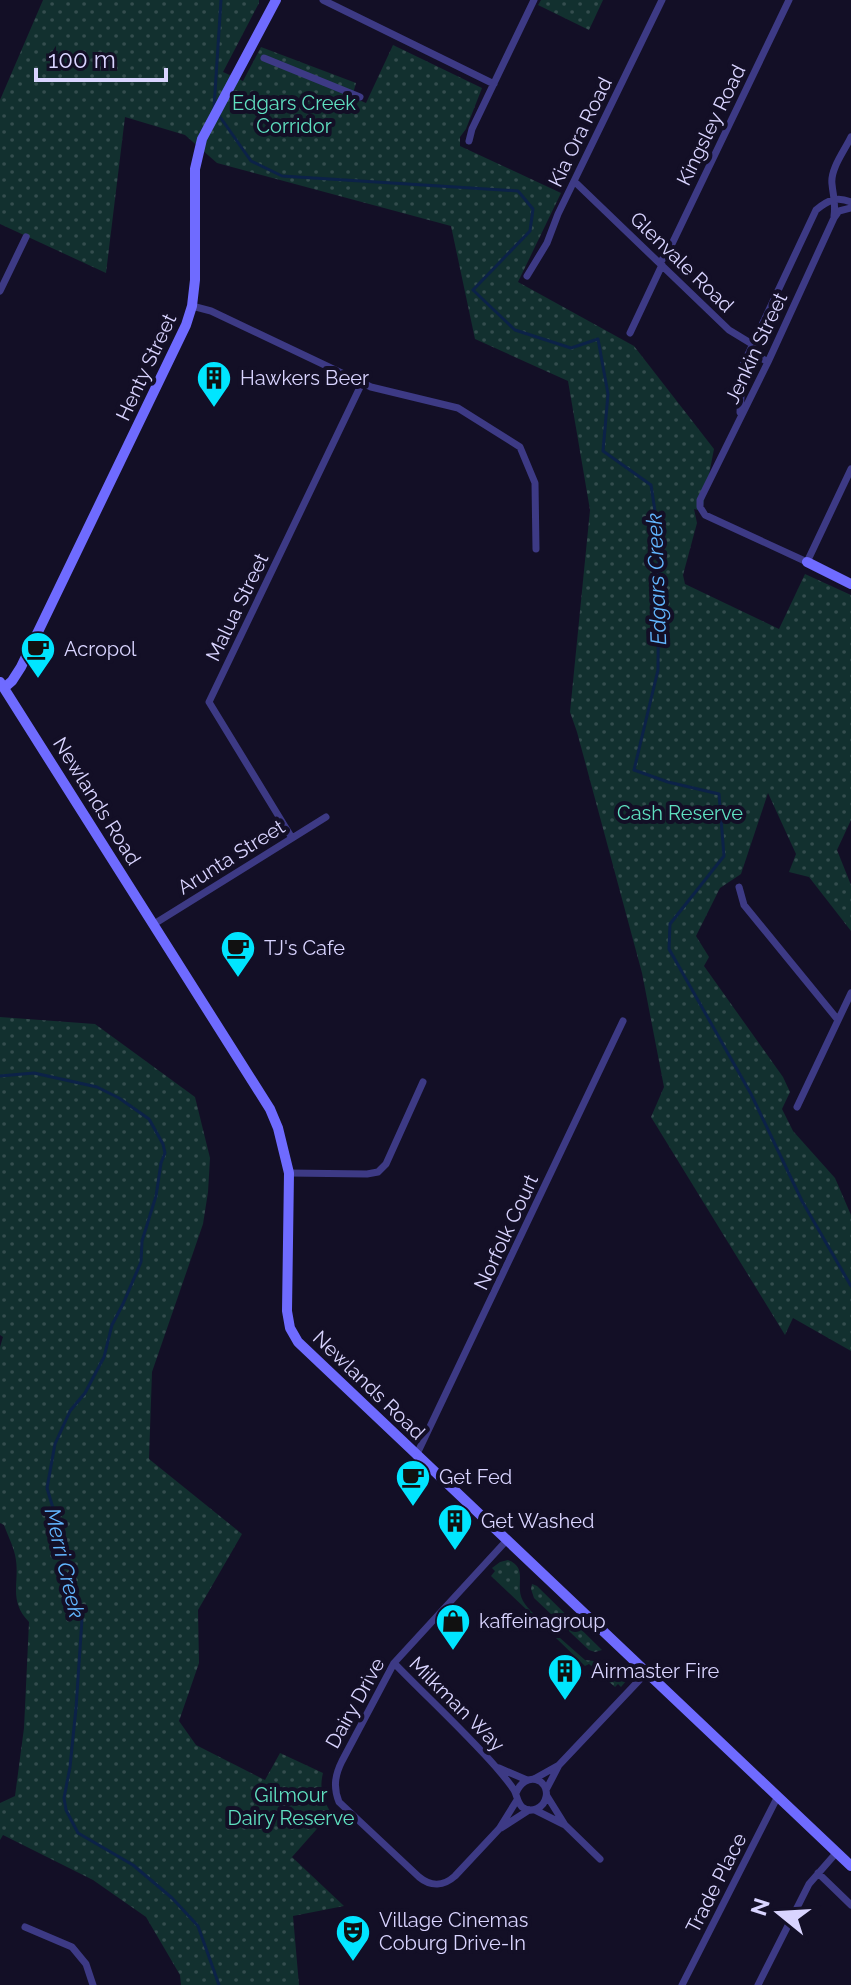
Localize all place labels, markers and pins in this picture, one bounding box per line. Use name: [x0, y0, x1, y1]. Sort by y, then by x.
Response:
building icon: Hawkers Beer: [195, 359, 233, 409]
place label: Hawkers Beer: [240, 366, 369, 390]
cafe icon: Acropol: [19, 630, 57, 680]
place label: Acropol: [64, 637, 137, 661]
cafe icon: TJ's Cafe: [219, 929, 257, 979]
place label: TJ's Cafe: [264, 936, 345, 960]
cafe icon: Get Fed: [394, 1458, 432, 1508]
place label: Get Fed: [439, 1465, 512, 1489]
building icon: Get Washed: [436, 1502, 474, 1552]
place label: Get Washed: [481, 1509, 594, 1533]
shop icon: kaffeinagroup: [434, 1602, 472, 1652]
place label: kaffeinagroup: [479, 1609, 606, 1633]
building icon: Airmaster Fire: [546, 1652, 584, 1702]
place label: Airmaster Fire: [591, 1659, 720, 1683]
place label: Village Cinemas Coburg Drive-In: [379, 1908, 528, 1955]
theatre icon: Village Cinemas Coburg Drive-In: [334, 1913, 372, 1963]

